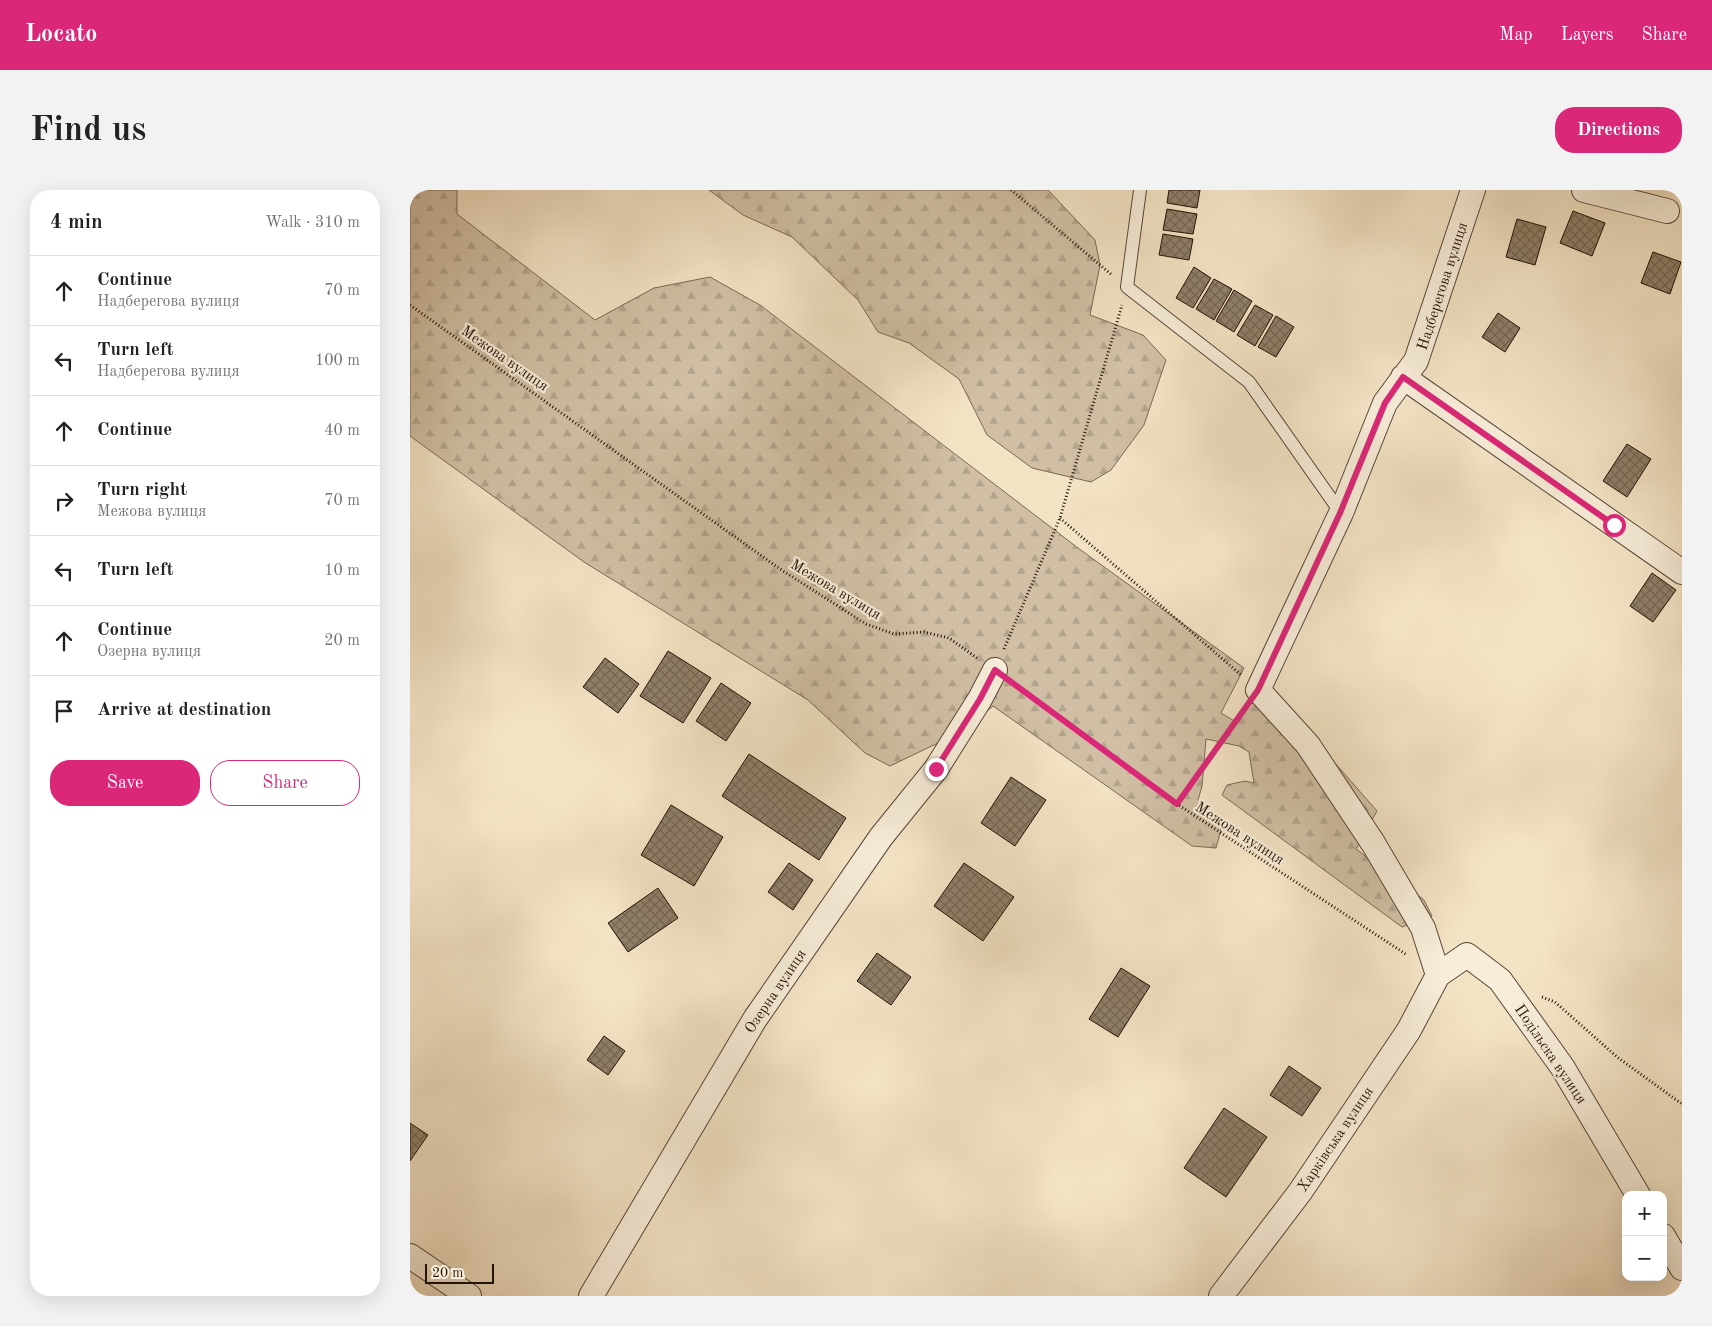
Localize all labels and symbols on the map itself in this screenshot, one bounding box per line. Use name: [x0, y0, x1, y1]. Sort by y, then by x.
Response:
street label: Надберегова вулиця: [1416, 220, 1471, 352]
street label: Межова вулиця: [458, 324, 551, 395]
route start: [1603, 514, 1626, 537]
street label: Межова вулиця: [787, 557, 883, 623]
route end: [925, 758, 948, 781]
street label: Межова вулиця: [1192, 800, 1286, 869]
street label: Озерна вулиця: [743, 947, 810, 1036]
street label: Подільска вулиця: [1511, 1002, 1589, 1107]
street label: Харківська вулиця: [1296, 1084, 1377, 1195]
scale bar: [425, 1261, 494, 1284]

